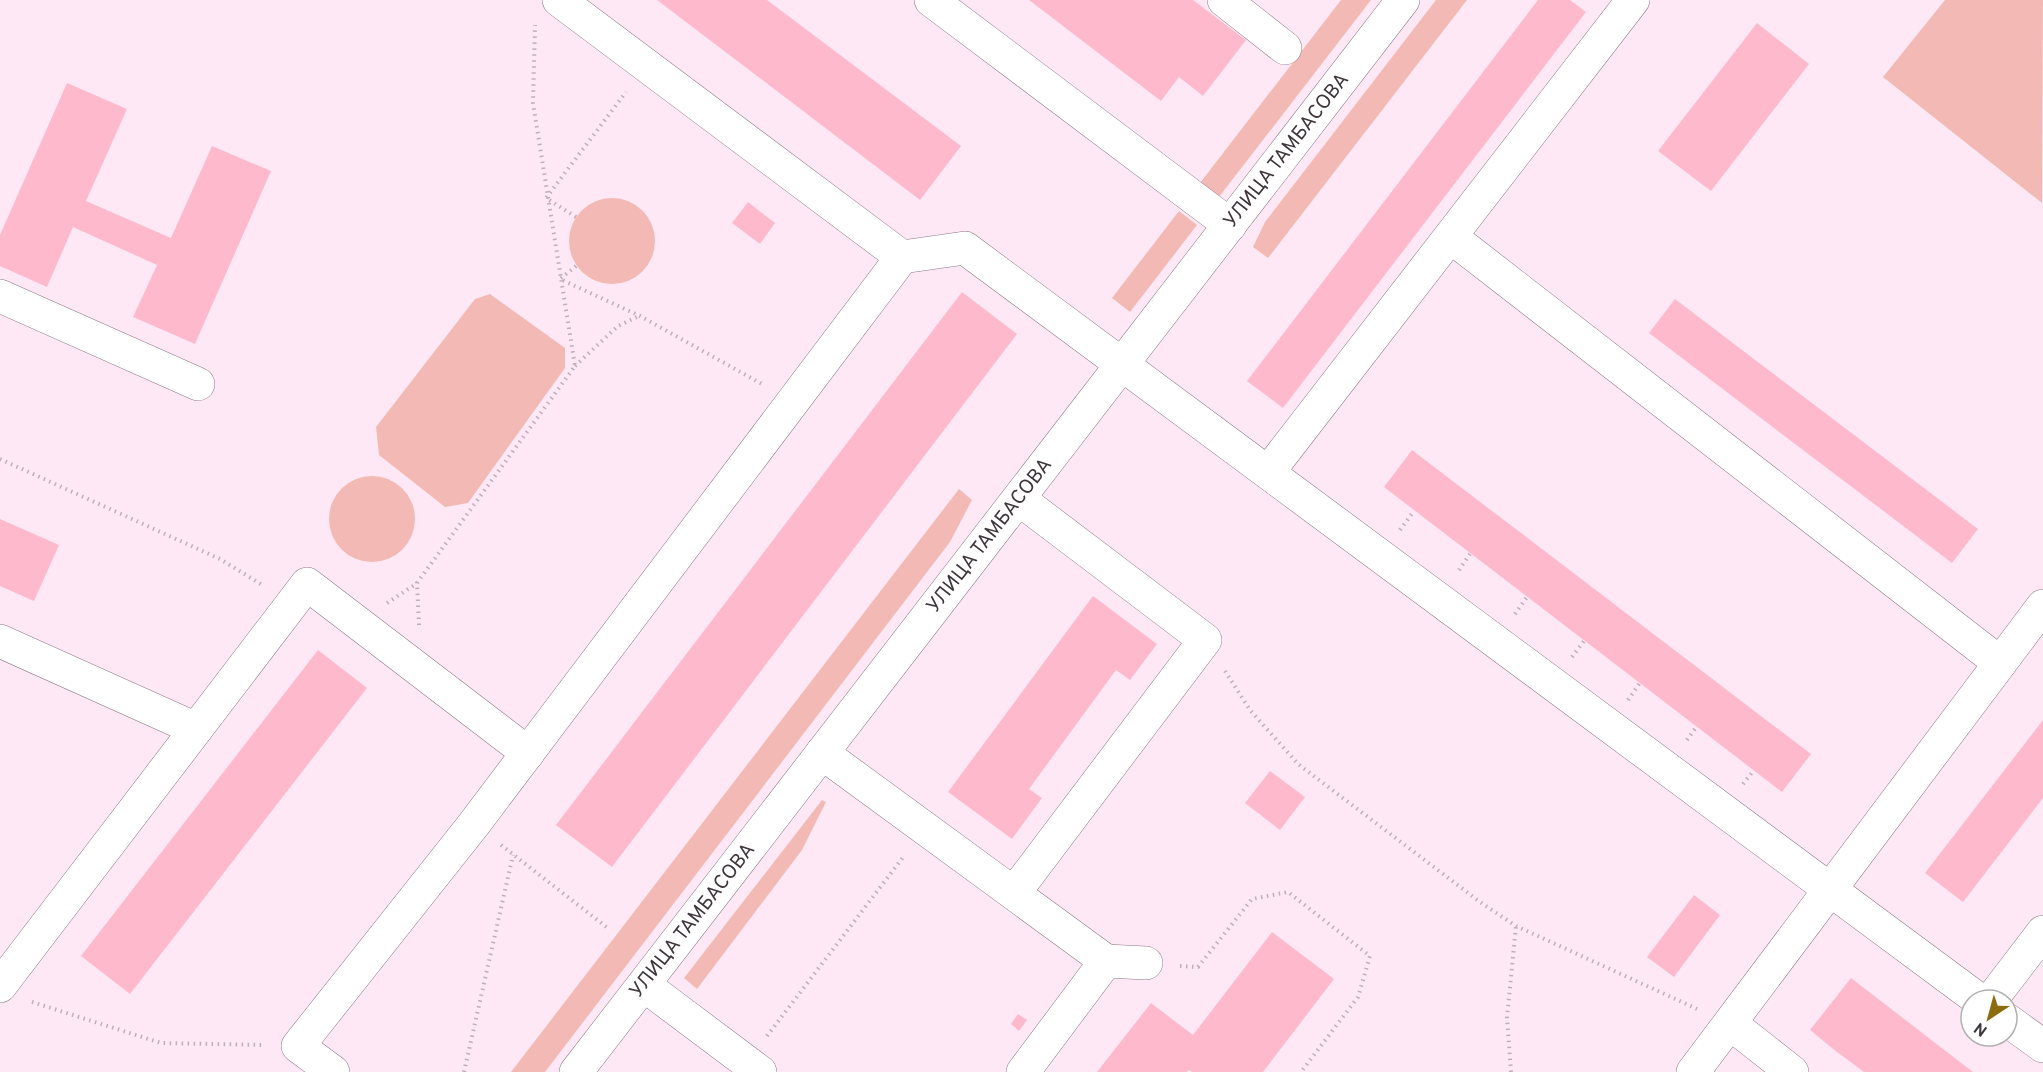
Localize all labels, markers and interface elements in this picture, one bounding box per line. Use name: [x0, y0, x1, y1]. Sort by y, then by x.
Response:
street label: УЛИЦА ТАМБАСОВА: [1218, 68, 1356, 234]
street label: УЛИЦА ТАМБАСОВА: [921, 453, 1059, 619]
street label: УЛИЦА ТАМБАСОВА: [624, 838, 762, 1004]
north arrow: [1959, 988, 2019, 1048]
text: N: [1971, 1017, 1992, 1040]

